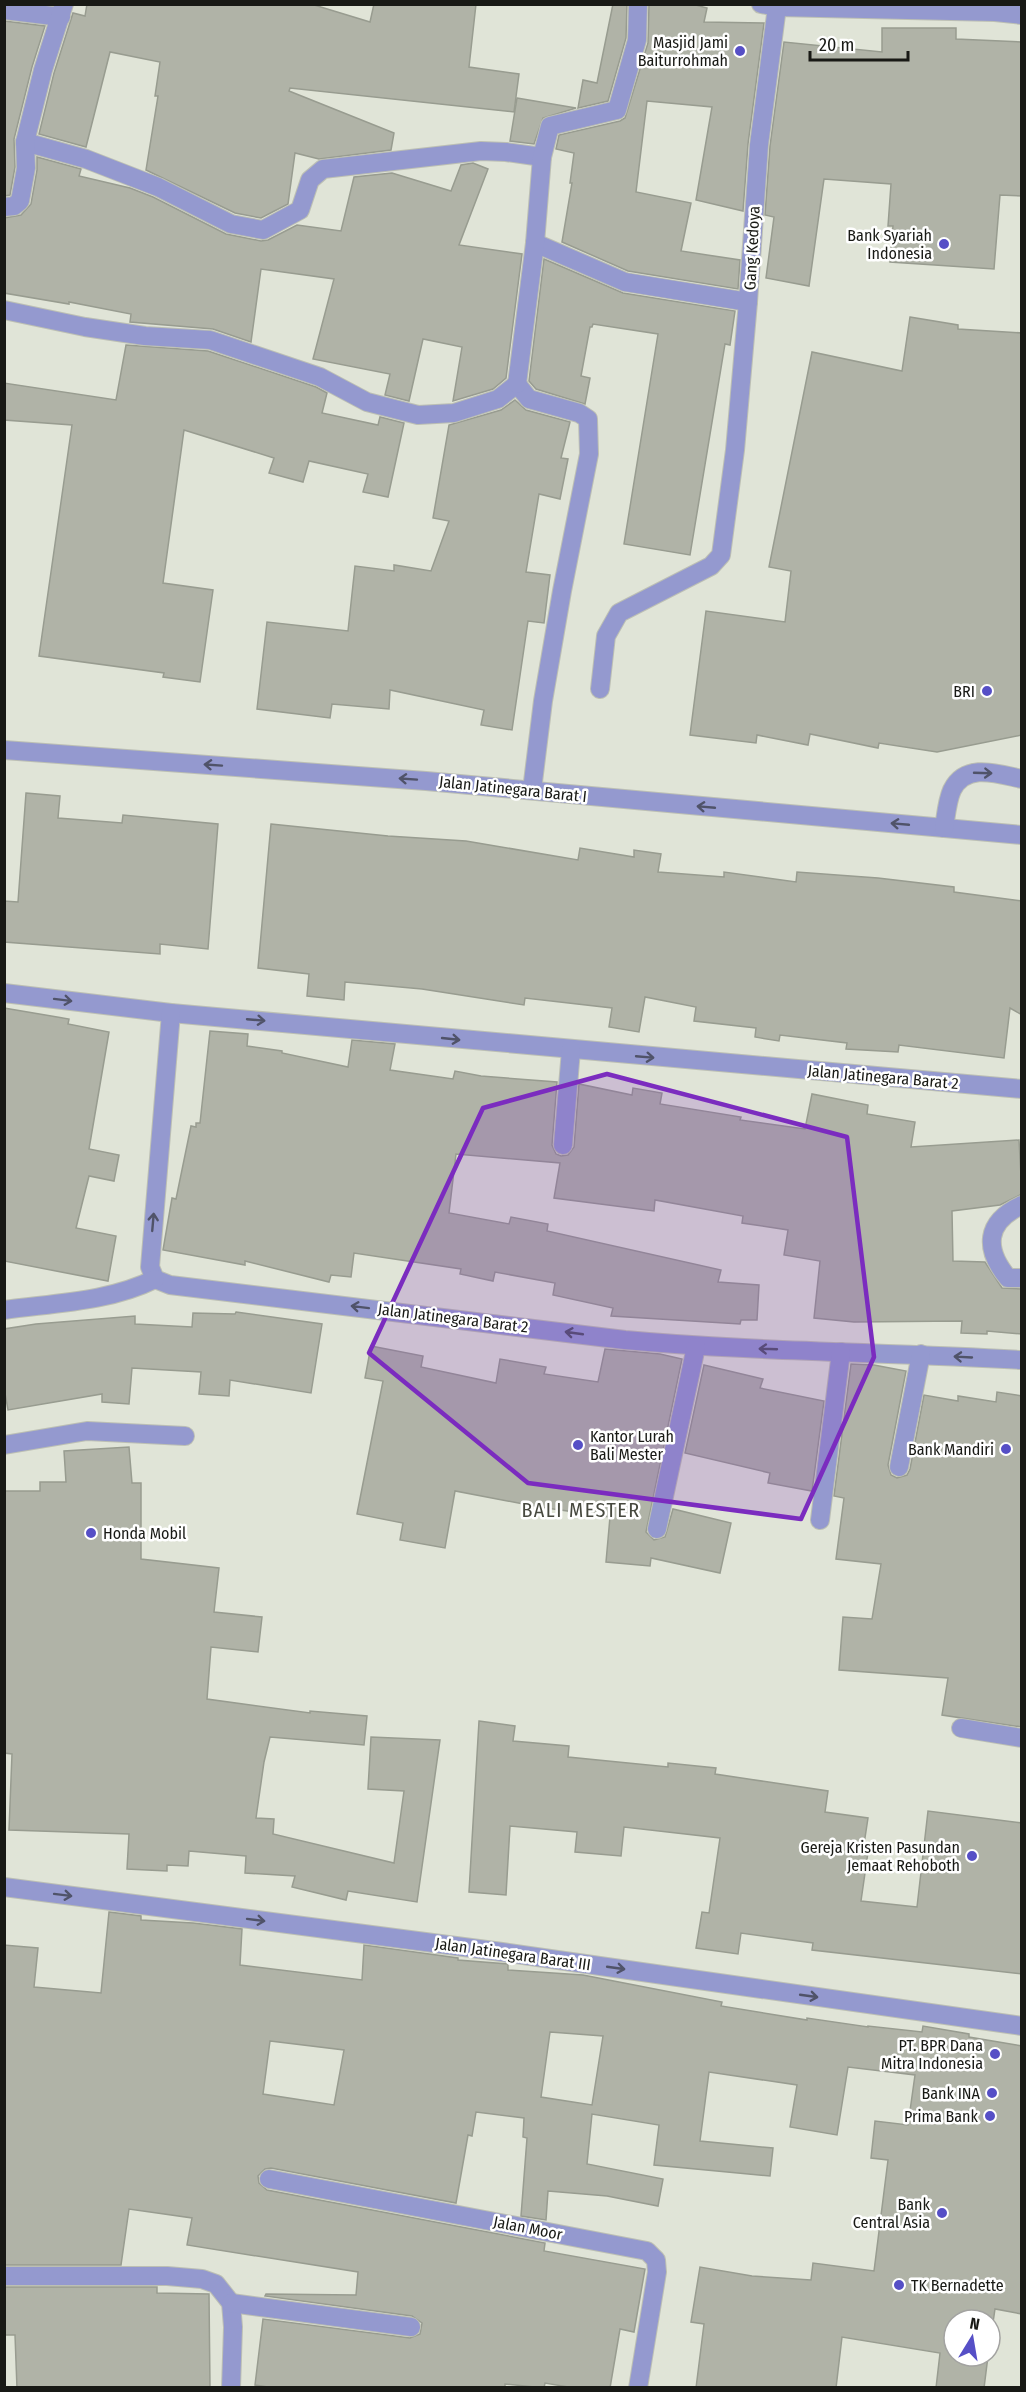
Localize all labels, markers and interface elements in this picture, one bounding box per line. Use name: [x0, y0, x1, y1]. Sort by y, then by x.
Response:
scale bar: [810, 24, 908, 62]
place label: Masjid Jami Baiturrohmah: [638, 33, 728, 70]
text: 20 m: [819, 34, 854, 56]
marker: Masjid Jami Baiturrohmah: [733, 44, 747, 58]
street label: Gang Kedoya: [740, 205, 764, 291]
place label: Bank Syariah Indonesia: [847, 226, 932, 263]
marker: Bank Syariah Indonesia: [937, 237, 951, 251]
place label: BRI: [953, 682, 975, 701]
marker: BRI: [980, 684, 994, 698]
one-way arrow: [204, 760, 223, 771]
one-way arrow: [973, 767, 993, 779]
street label: Jalan Jatinegara Barat I: [438, 772, 588, 806]
one-way arrow: [398, 774, 418, 785]
one-way arrow: [697, 801, 717, 812]
one-way arrow: [891, 818, 911, 829]
one-way arrow: [52, 994, 72, 1005]
one-way arrow: [246, 1015, 266, 1026]
one-way arrow: [440, 1033, 460, 1044]
one-way arrow: [634, 1051, 654, 1062]
street label: Jalan Jatinegara Barat 2: [807, 1061, 959, 1093]
one-way arrow: [148, 1213, 159, 1233]
street label: Jalan Jatinegara Barat 2: [377, 1299, 529, 1337]
one-way arrow: [350, 1301, 370, 1312]
one-way arrow: [565, 1327, 584, 1338]
one-way arrow: [759, 1344, 779, 1355]
one-way arrow: [954, 1351, 974, 1362]
place label: Kantor Lurah Bali Mester: [590, 1427, 674, 1464]
marker: Kantor Lurah Bali Mester: [571, 1438, 585, 1452]
place label: Bank Mandiri: [908, 1440, 994, 1459]
marker: Bank Mandiri: [999, 1442, 1013, 1456]
district label: BALI MESTER: [521, 1498, 641, 1522]
place label: Honda Mobil: [103, 1524, 186, 1543]
marker: Honda Mobil: [84, 1526, 98, 1540]
place label: Gereja Kristen Pasundan Jemaat Rehoboth: [801, 1838, 960, 1875]
marker: Gereja Kristen Pasundan Jemaat Rehoboth: [965, 1849, 979, 1863]
one-way arrow: [52, 1890, 72, 1901]
one-way arrow: [245, 1915, 265, 1926]
street label: Jalan Jatinegara Barat III: [434, 1934, 592, 1974]
one-way arrow: [605, 1963, 625, 1974]
one-way arrow: [798, 1991, 818, 2002]
place label: PT. BPR Dana Mitra Indonesia: [881, 2036, 983, 2073]
marker: PT. BPR Dana Mitra Indonesia: [988, 2047, 1002, 2061]
place label: Bank INA: [921, 2084, 981, 2103]
marker: Bank INA: [985, 2086, 999, 2100]
place label: Prima Bank: [904, 2107, 979, 2126]
marker: Prima Bank: [983, 2109, 997, 2123]
place label: Bank Central Asia: [853, 2195, 931, 2232]
marker: Bank Central Asia: [935, 2206, 949, 2220]
street label: Jalan Moor: [492, 2212, 565, 2244]
place label: TK Bernadette: [911, 2276, 1004, 2295]
marker: TK Bernadette: [892, 2278, 906, 2292]
north arrow: [942, 2308, 1002, 2368]
text: N: [968, 2314, 981, 2334]

